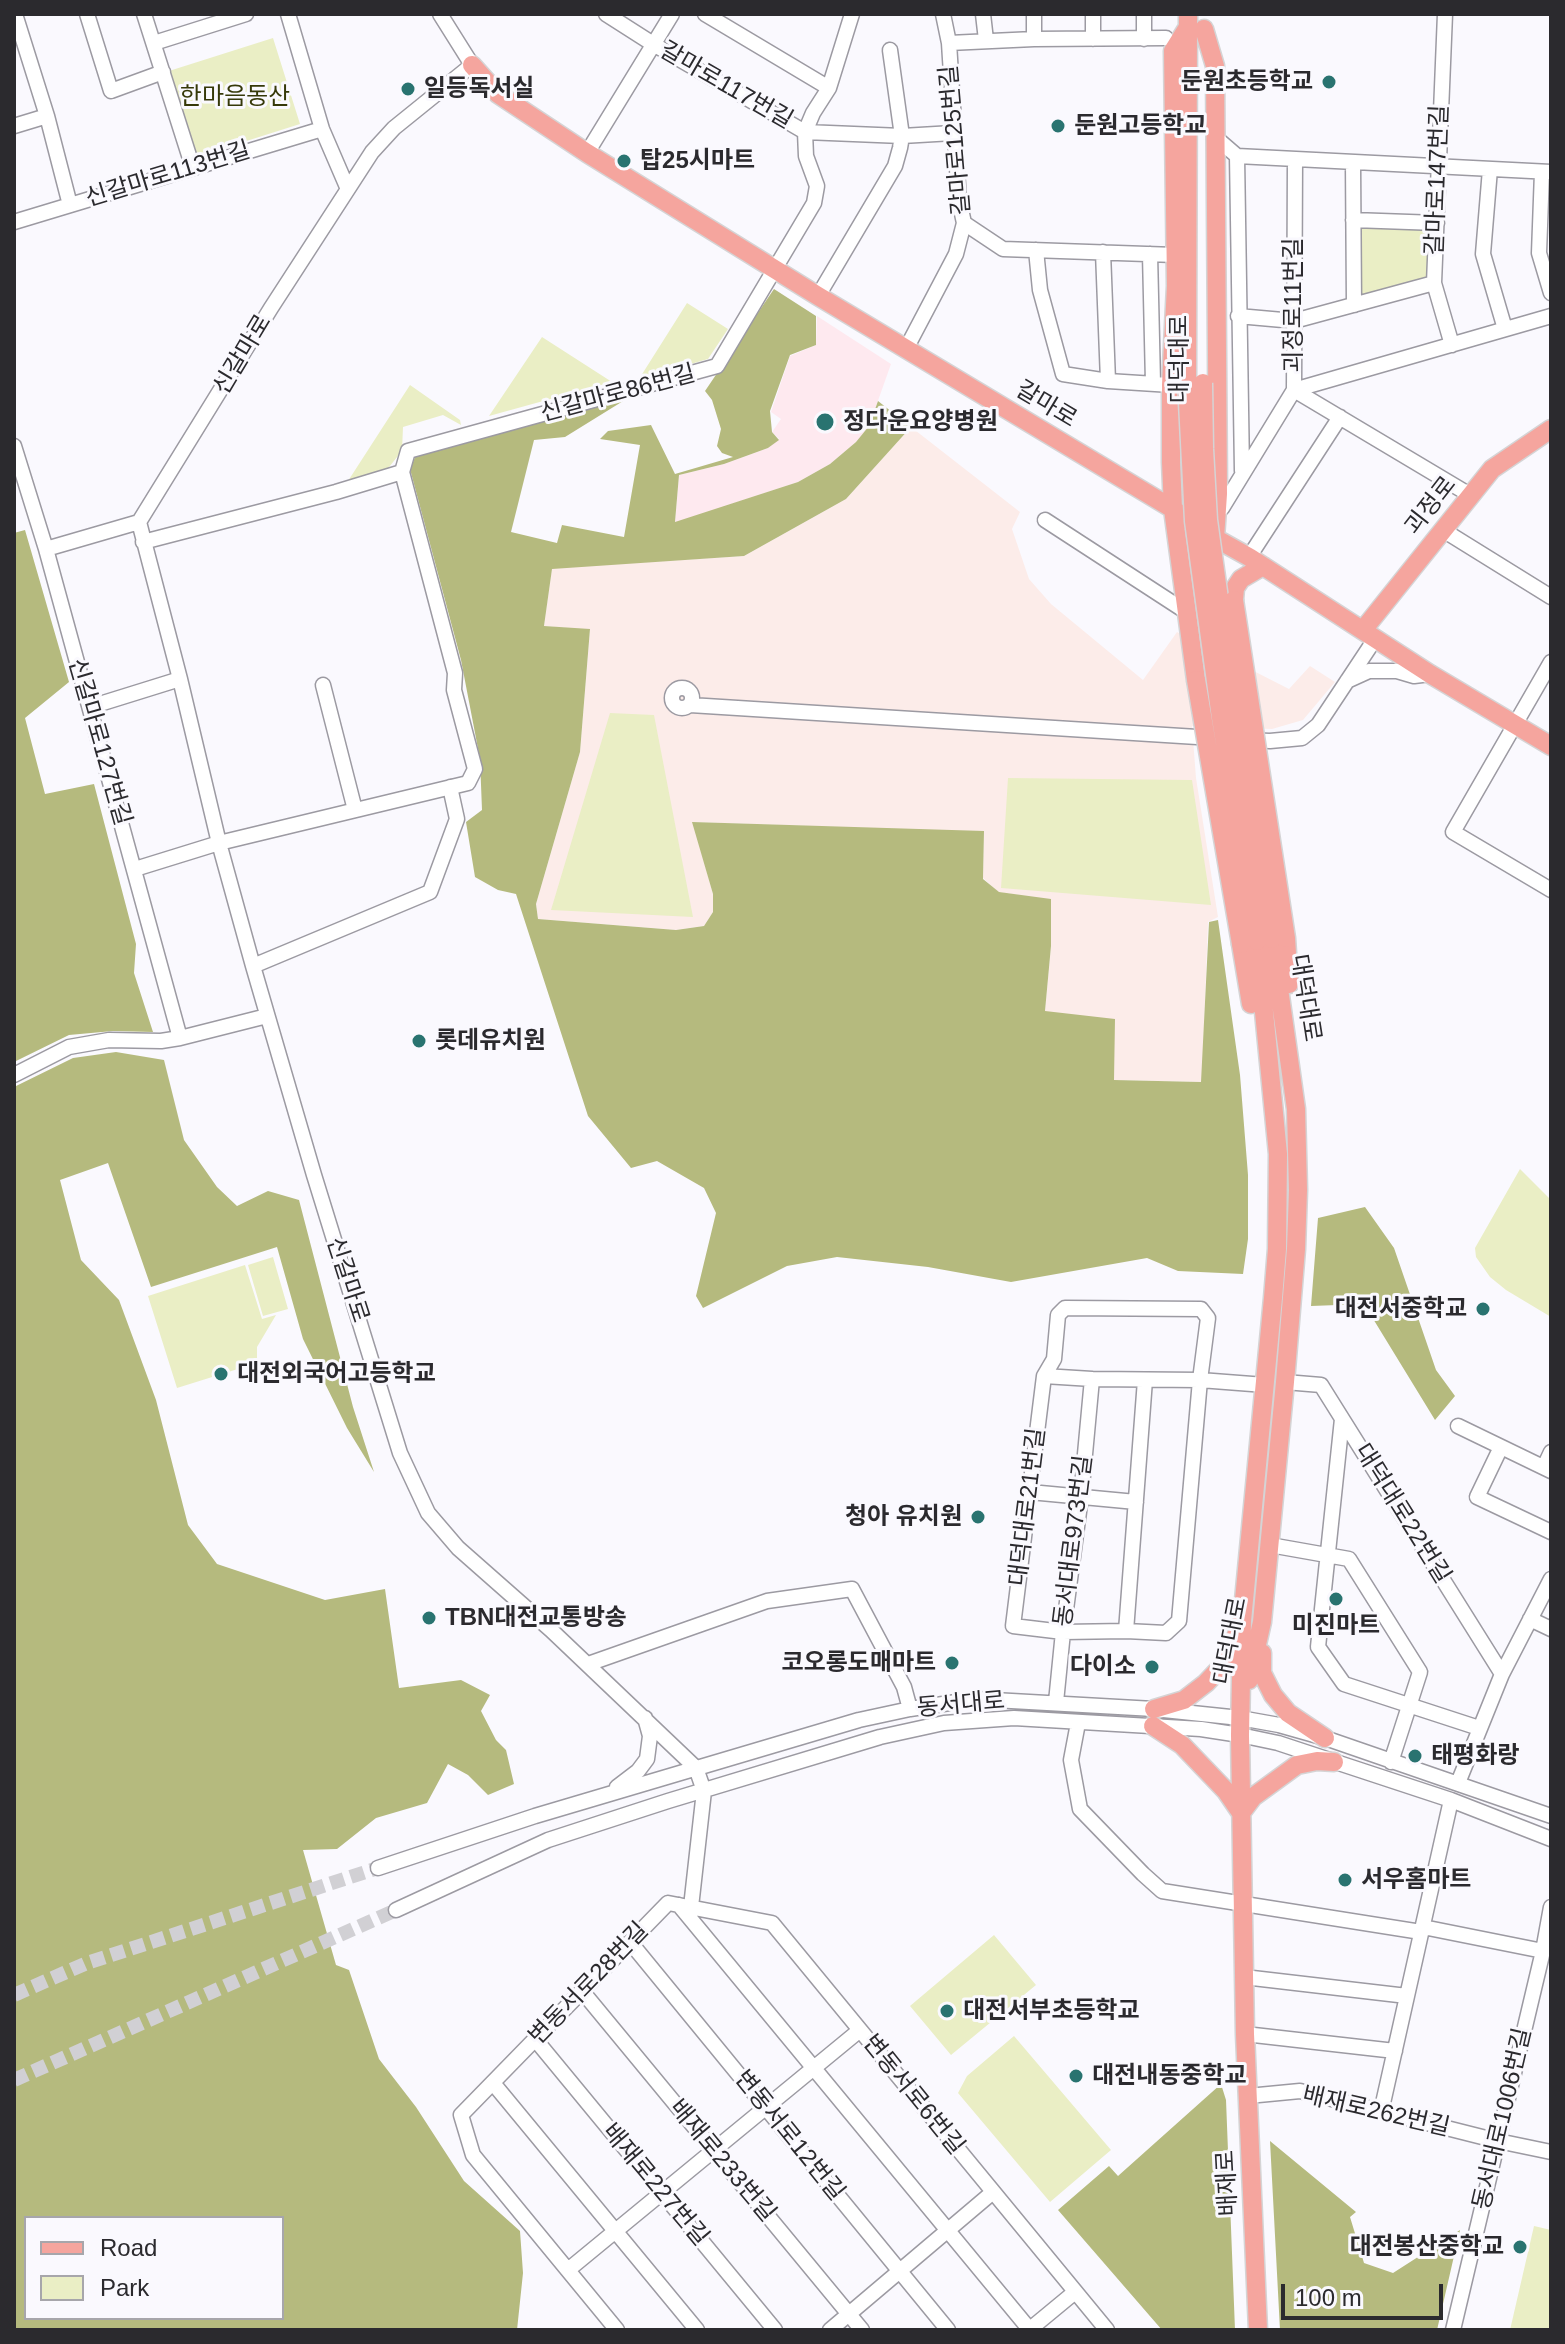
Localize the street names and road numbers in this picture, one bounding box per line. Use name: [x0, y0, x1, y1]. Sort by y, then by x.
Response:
street label: 갈마로117번길: [654, 36, 798, 136]
street label: 갈마로125번길: [935, 64, 977, 216]
street label: 갈마로147번길: [1421, 104, 1455, 256]
street label: 신갈마로113번길: [82, 136, 254, 214]
street label: 괴정로11번길: [1280, 237, 1308, 373]
street label: 신갈마로: [208, 310, 278, 400]
street label: 대덕대로: [1166, 315, 1194, 403]
street label: 신갈마로86번길: [537, 359, 699, 429]
street label: 갈마로: [1010, 376, 1082, 434]
street label: 괴정로: [1399, 471, 1463, 541]
street label: 신갈마로127번길: [61, 655, 137, 829]
street label: 대덕대로: [1284, 952, 1326, 1044]
street label: 신갈마로: [320, 1234, 374, 1326]
street label: 대덕대로21번길: [1004, 1426, 1052, 1588]
street label: 대덕대로22번길: [1348, 1439, 1456, 1589]
street label: 동서대로973번길: [1049, 1454, 1099, 1628]
street label: 대덕대로: [1208, 1595, 1254, 1687]
street label: 동서대로: [916, 1687, 1006, 1723]
street label: 변동서로28번길: [523, 1917, 655, 2051]
street label: 동서대로1006번길: [1468, 2025, 1538, 2213]
street label: 변동서로6번길: [856, 2029, 970, 2161]
street label: 변동서로12번길: [728, 2065, 850, 2207]
street label: 배재로262번길: [1299, 2081, 1453, 2143]
street label: 배재로233번길: [663, 2094, 781, 2228]
street label: 배재로227번길: [596, 2118, 714, 2252]
street label: 배재로: [1212, 2149, 1244, 2217]

